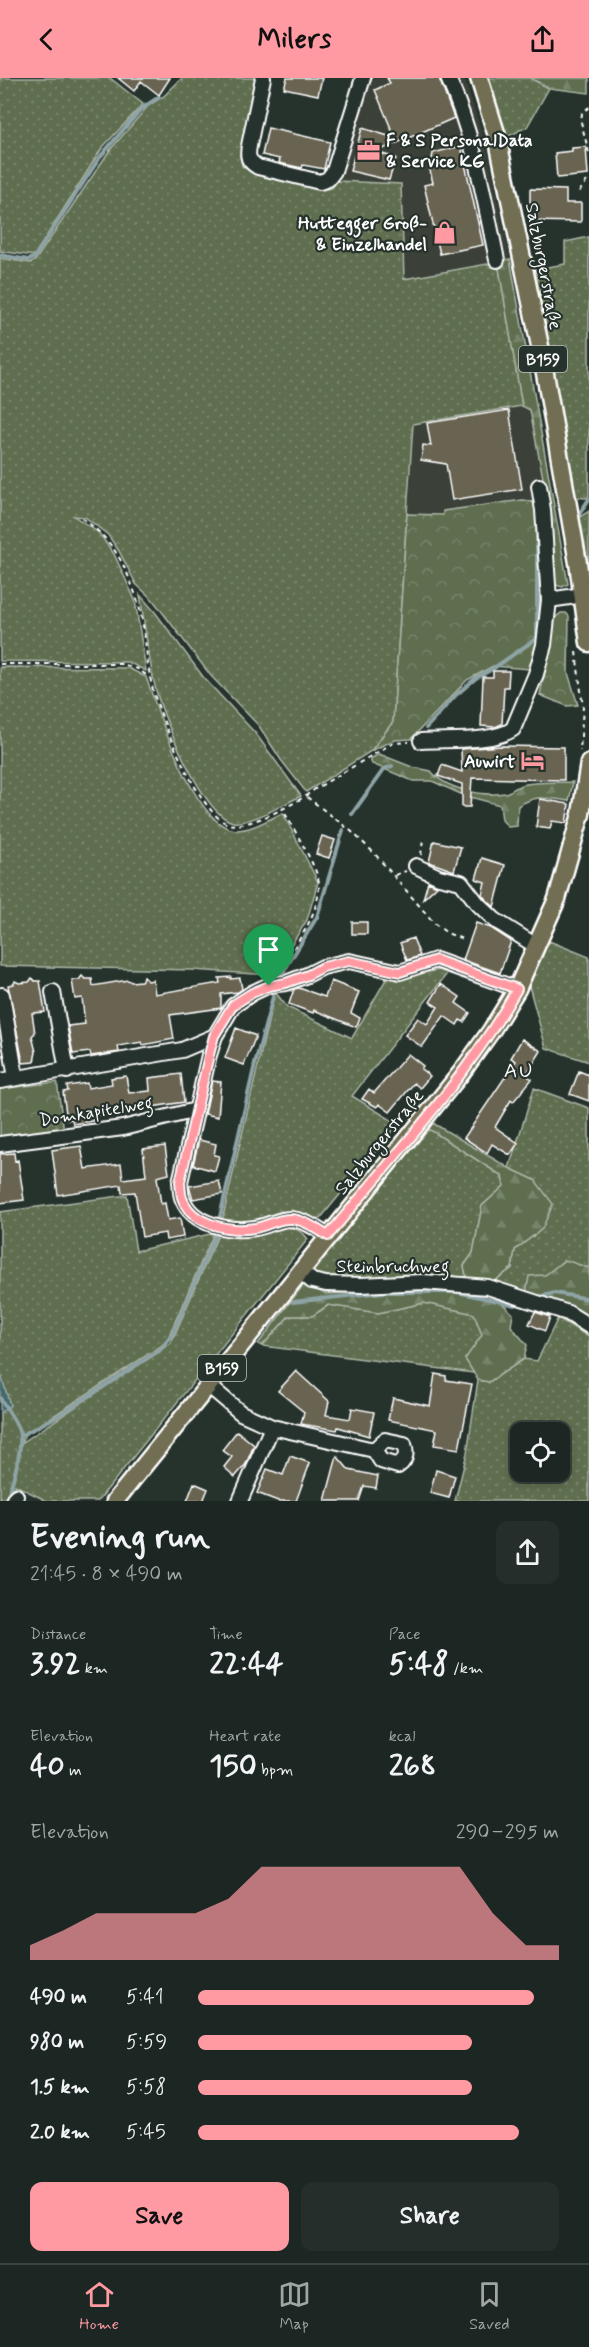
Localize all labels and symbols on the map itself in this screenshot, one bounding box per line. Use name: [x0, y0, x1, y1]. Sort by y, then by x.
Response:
place label: F & S PersonalData & Service KG: [386, 129, 533, 174]
office icon: F & S PersonalData & Service KG: [355, 137, 381, 163]
street label: Salzburgerstraße: [518, 201, 567, 332]
place label: Huttegger Groß- & Einzelhandel: [298, 212, 427, 257]
shop icon: Huttegger Groß- & Einzelhandel: [432, 220, 458, 246]
road number: B159: [519, 346, 567, 372]
hotel icon: Auwirt: [520, 748, 546, 774]
place label: Auwirt: [464, 750, 515, 774]
pin: [243, 924, 294, 986]
district label: AU: [504, 1057, 534, 1085]
street label: Salzburgerstraße: [330, 1085, 431, 1201]
street label: Domkapitelweg: [38, 1091, 155, 1135]
street label: Steinbruchweg: [337, 1255, 449, 1281]
road number: B159: [198, 1355, 246, 1381]

